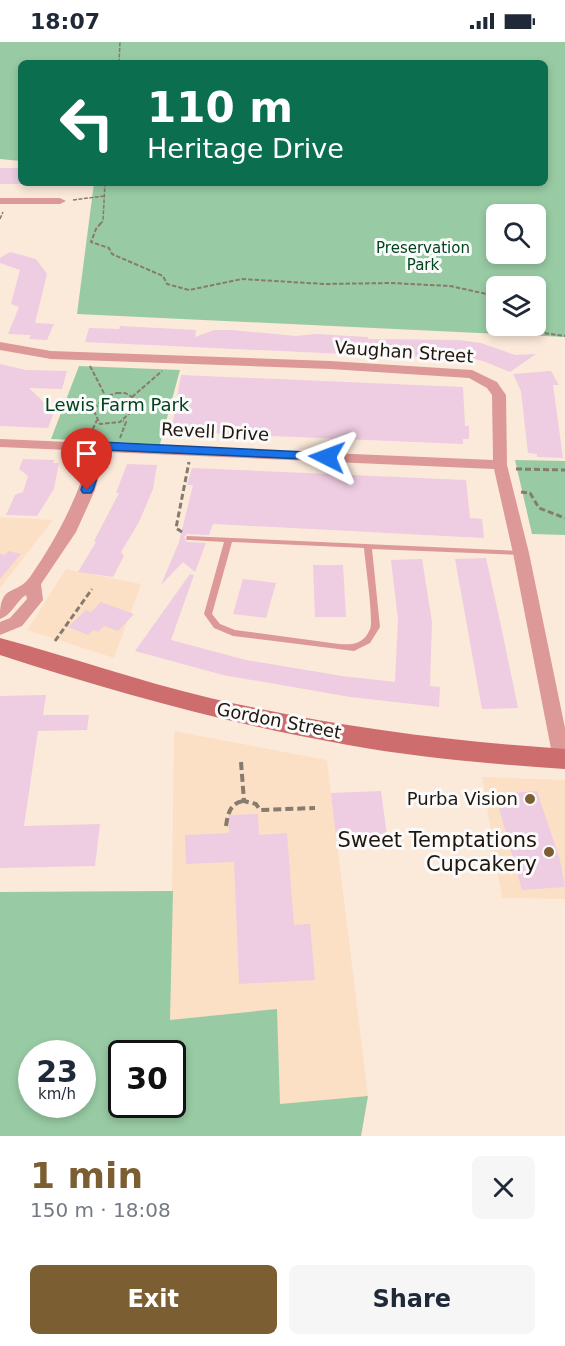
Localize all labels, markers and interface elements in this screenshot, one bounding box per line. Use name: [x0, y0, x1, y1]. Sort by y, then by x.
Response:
text: 18:07: [30, 9, 100, 34]
text: 110 m: [147, 83, 293, 132]
icon: left: [48, 84, 126, 162]
text: Heritage Drive: [147, 133, 344, 164]
map controls: [486, 204, 546, 336]
button: search: [486, 204, 546, 264]
park label: Preservation Park: [376, 239, 470, 274]
button: layers: [486, 276, 546, 336]
street label: Vaughan Street: [334, 336, 474, 367]
park label: Lewis Farm Park: [45, 394, 190, 415]
street label: Revell Drive: [160, 418, 270, 445]
position arrow: [295, 425, 359, 489]
pin: [61, 428, 112, 490]
icon: arrive: [70, 437, 103, 470]
street label: Gordon Street: [215, 698, 343, 743]
place label: Purba Vision: [407, 788, 518, 809]
marker: Purba Vision: [523, 792, 537, 806]
place label: Sweet Temptations Cupcakery: [338, 828, 537, 876]
marker: Sweet Temptations Cupcakery: [542, 845, 556, 859]
speed limit sign: 30: [108, 1040, 186, 1118]
text: 23: [36, 1054, 78, 1089]
text: km/h: [38, 1085, 76, 1103]
text: 1 min: [30, 1155, 143, 1196]
button: close: [472, 1156, 535, 1219]
text: 150 m · 18:08: [30, 1198, 171, 1222]
button: Exit: [30, 1265, 277, 1334]
button: Share: [289, 1265, 535, 1334]

